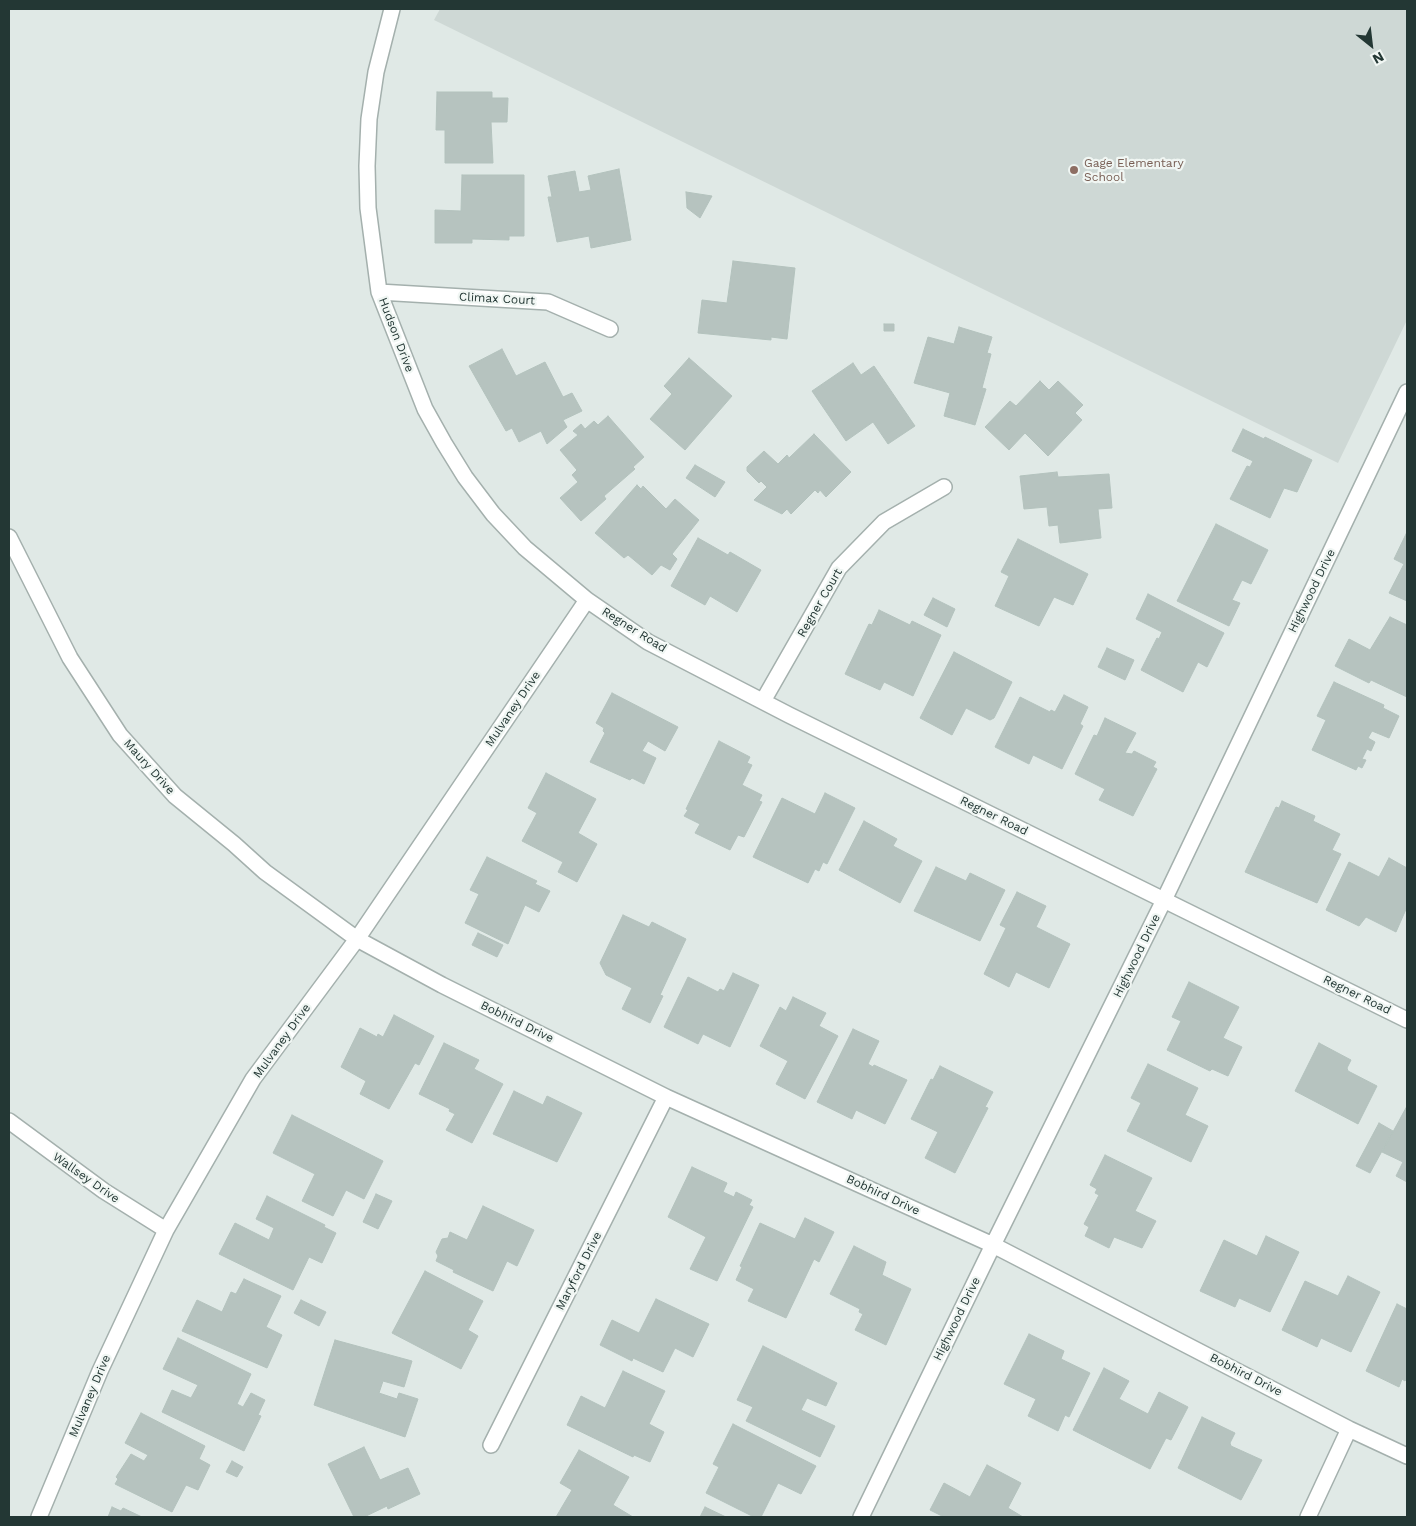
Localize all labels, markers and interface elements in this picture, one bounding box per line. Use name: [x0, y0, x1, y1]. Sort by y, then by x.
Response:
north arrow: [1346, 20, 1396, 70]
text: N: [1370, 49, 1387, 68]
place label: Gage Elementary School: [1084, 156, 1184, 184]
marker: Gage Elementary School: [1068, 164, 1080, 176]
street label: Climax Court: [459, 290, 535, 308]
street label: Hudson Drive: [375, 296, 417, 374]
street label: Highwood Drive: [1285, 547, 1339, 635]
street label: Regner Court: [795, 566, 845, 640]
street label: Regner Road: [599, 604, 669, 656]
street label: Mulvaney Drive: [482, 668, 544, 750]
street label: Maury Drive: [120, 736, 178, 798]
street label: Regner Road: [958, 793, 1030, 839]
street label: Highwood Drive: [1110, 912, 1164, 1000]
street label: Regner Road: [1321, 972, 1393, 1018]
street label: Bobhird Drive: [478, 998, 556, 1046]
street label: Mulvaney Drive: [250, 1001, 314, 1081]
street label: Wallsey Drive: [50, 1150, 122, 1206]
street label: Bobhird Drive: [844, 1172, 922, 1218]
street label: Maryford Drive: [553, 1229, 605, 1313]
street label: Highwood Drive: [930, 1275, 984, 1363]
street label: Bobhird Drive: [1207, 1351, 1285, 1399]
street label: Mulvaney Drive: [66, 1353, 114, 1439]

